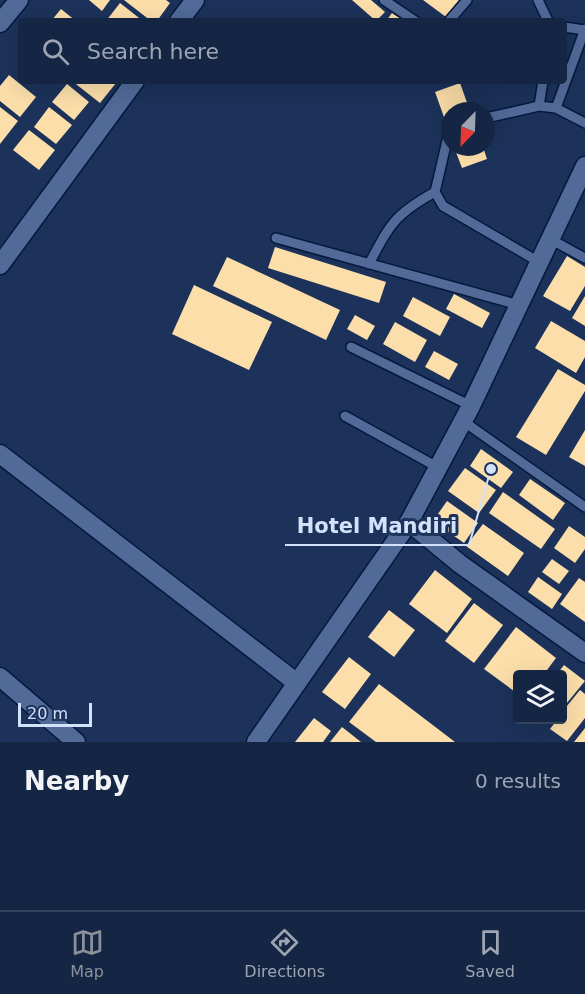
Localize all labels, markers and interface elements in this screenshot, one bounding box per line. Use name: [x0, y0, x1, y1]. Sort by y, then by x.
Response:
search box: [18, 18, 567, 84]
icon: search: [39, 35, 72, 68]
text: Search here: [87, 39, 219, 64]
north arrow: [441, 102, 495, 156]
callout: Hotel Mandiri: [285, 506, 469, 545]
text: Hotel Mandiri: [297, 514, 457, 538]
map controls: [513, 670, 567, 724]
button: layers: [513, 670, 567, 724]
scale bar: [18, 700, 92, 728]
text: 20 m: [27, 704, 68, 723]
text: Nearby: [24, 766, 129, 796]
text: 0 results: [475, 769, 561, 793]
tab: Map: [70, 926, 104, 981]
tab: Directions: [244, 926, 325, 981]
tab: Saved: [465, 926, 515, 981]

